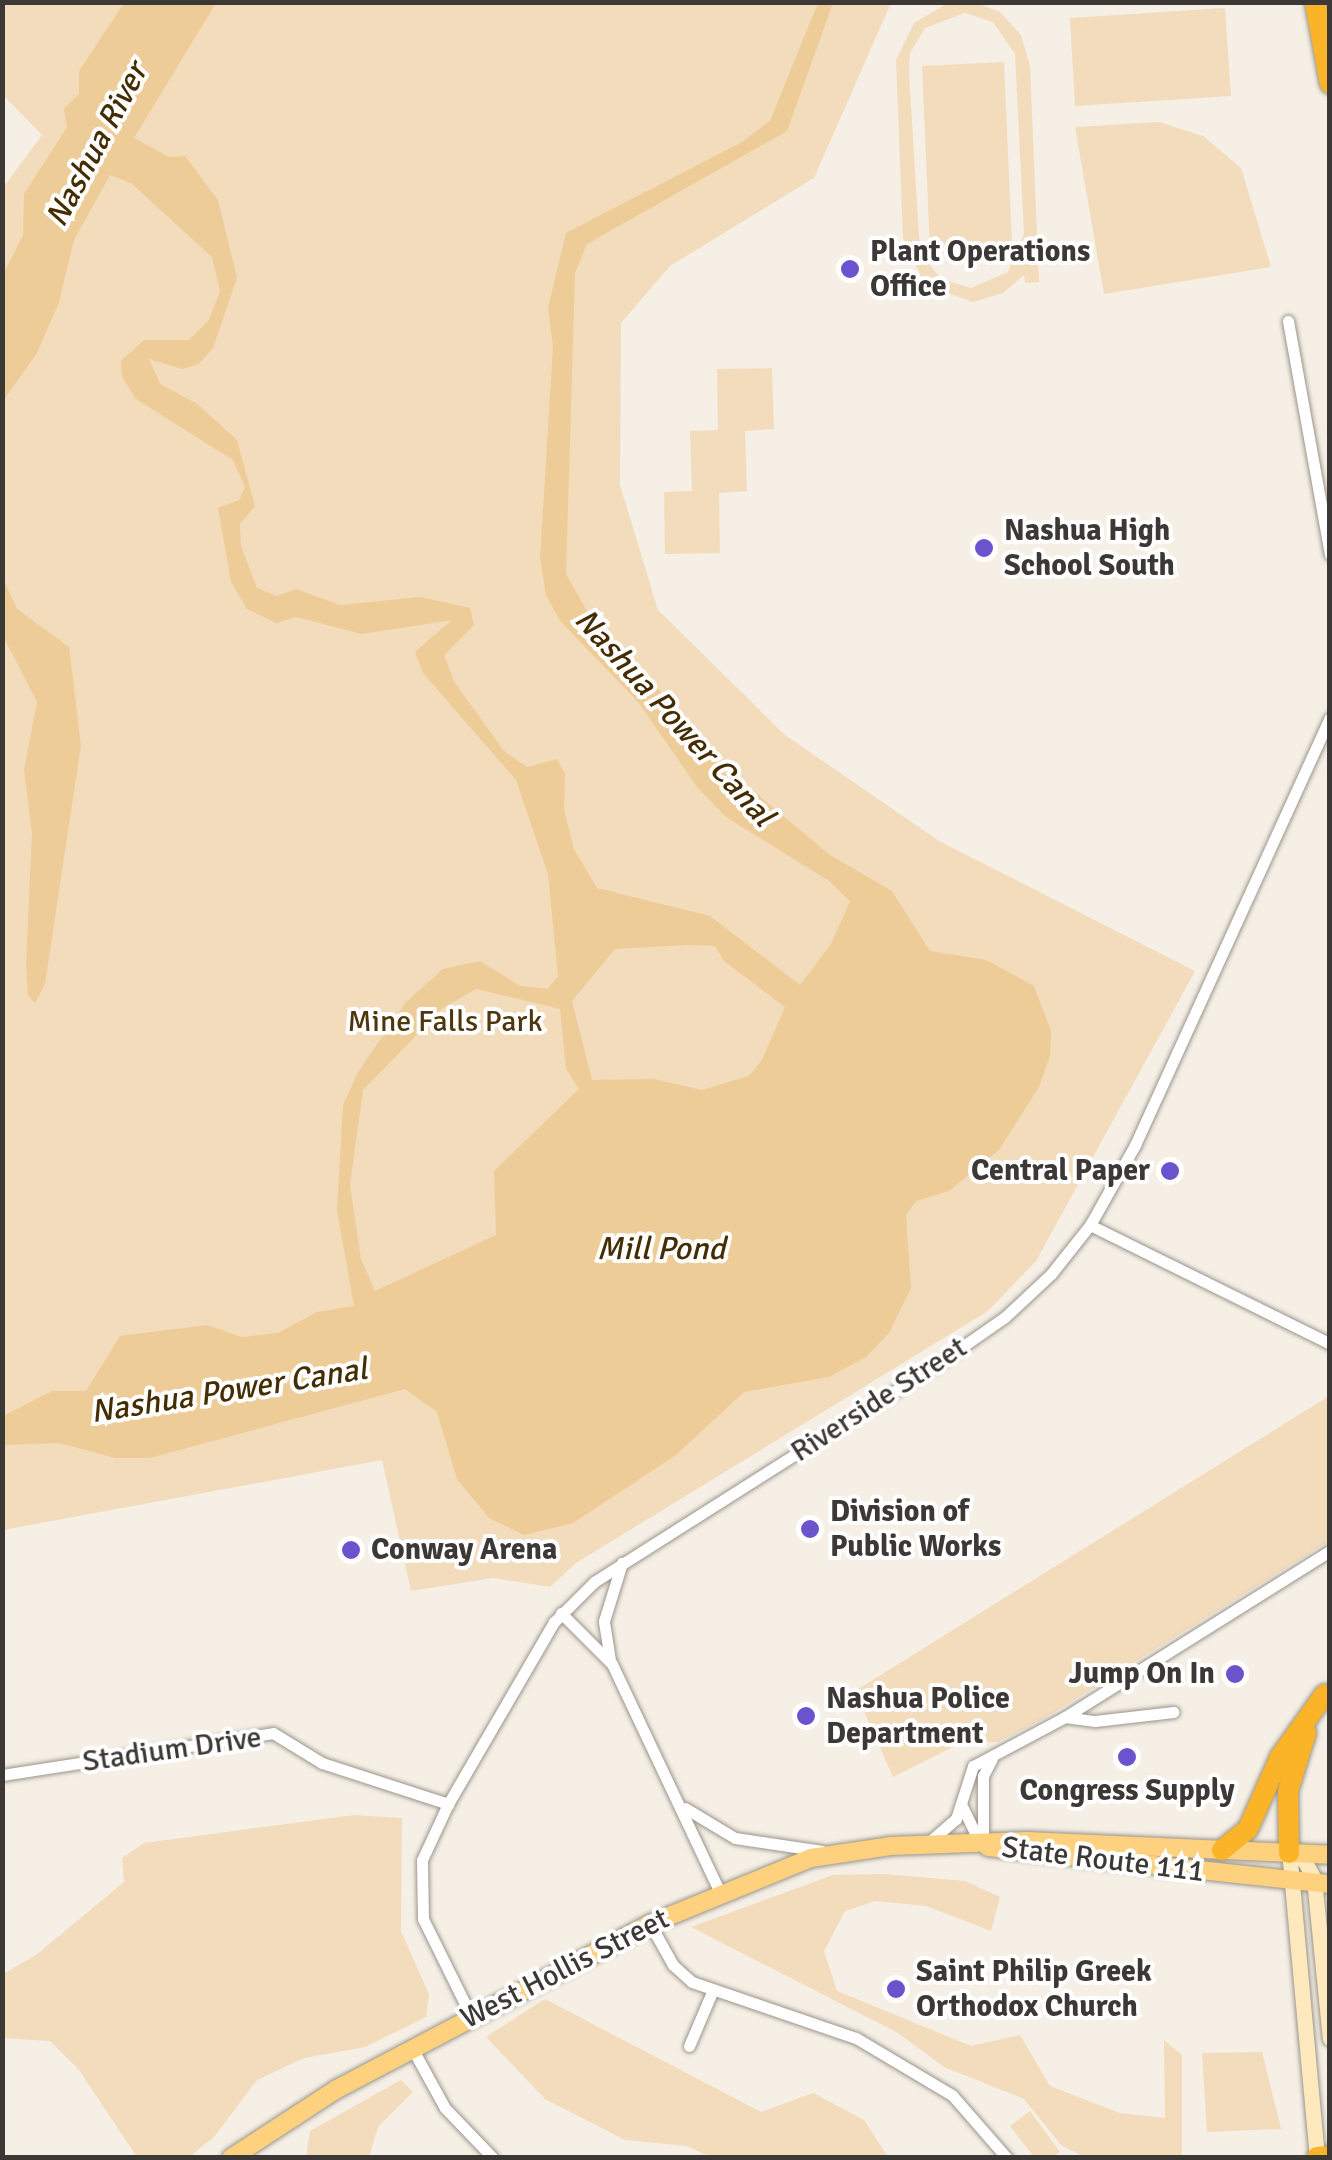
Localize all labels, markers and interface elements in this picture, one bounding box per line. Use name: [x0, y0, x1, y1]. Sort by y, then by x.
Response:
water label: Nashua River: [38, 57, 156, 233]
place label: Plant Operations Office: [870, 234, 1090, 304]
marker: Plant Operations Office: [839, 258, 861, 280]
place label: Nashua High School South: [1004, 513, 1175, 584]
marker: Nashua High School South: [973, 537, 995, 559]
water label: Nashua Power Canal: [566, 601, 782, 835]
park label: Mine Falls Park: [348, 1004, 542, 1040]
place label: Central Paper: [971, 1153, 1150, 1189]
marker: Central Paper: [1159, 1160, 1181, 1182]
water label: Mill Pond: [597, 1230, 725, 1268]
street label: Riverside Street: [784, 1330, 974, 1470]
water label: Nashua Power Canal: [88, 1350, 370, 1432]
place label: Division of Public Works: [830, 1494, 1001, 1564]
marker: Division of Public Works: [799, 1518, 821, 1540]
place label: Conway Arena: [371, 1532, 557, 1568]
marker: Conway Arena: [340, 1539, 362, 1561]
place label: Jump On In: [1069, 1656, 1215, 1692]
marker: Jump On In: [1224, 1663, 1246, 1685]
place label: Nashua Police Department: [826, 1681, 1010, 1752]
marker: Nashua Police Department: [795, 1705, 817, 1727]
street label: Stadium Drive: [80, 1720, 264, 1780]
marker: Congress Supply: [1116, 1746, 1138, 1768]
place label: Congress Supply: [1019, 1773, 1235, 1809]
street label: State Route 111: [1000, 1830, 1206, 1890]
street label: West Hollis Street: [455, 1901, 675, 2037]
place label: Saint Philip Greek Orthodox Church: [916, 1954, 1152, 2024]
marker: Saint Philip Greek Orthodox Church: [885, 1978, 907, 2000]

